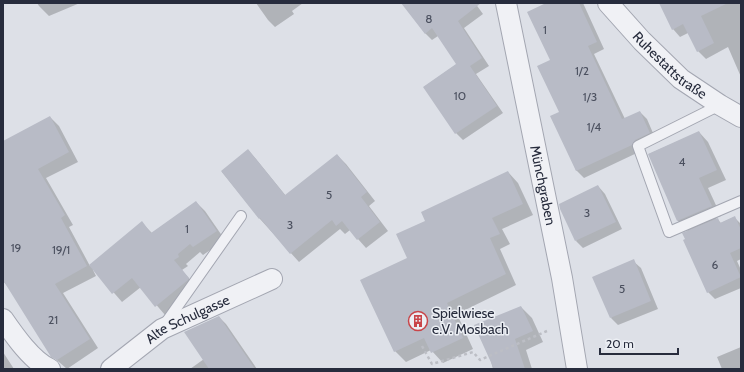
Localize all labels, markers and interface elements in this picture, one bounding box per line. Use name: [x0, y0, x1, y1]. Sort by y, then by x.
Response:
house number: 8: [425, 11, 433, 26]
house number: 1: [543, 22, 547, 37]
street label: Ruhestattstraße: [629, 28, 710, 103]
house number: 1/2: [575, 63, 589, 78]
house number: 10: [454, 88, 466, 103]
house number: 1/3: [583, 89, 597, 104]
house number: 1/4: [587, 119, 601, 134]
street label: Münchgraben: [526, 144, 560, 227]
house number: 4: [679, 154, 686, 169]
house number: 5: [326, 187, 332, 202]
house number: 3: [584, 205, 590, 220]
house number: 3: [287, 217, 293, 232]
house number: 1: [185, 221, 189, 236]
house number: 19: [11, 240, 22, 255]
house number: 19/1: [52, 242, 70, 257]
house number: 6: [712, 257, 719, 272]
house number: 5: [619, 281, 625, 296]
street label: Alte Schulgasse: [142, 291, 232, 348]
place label: Spielwiese e.V. Mosbach: [432, 304, 509, 338]
building icon: Spielwiese e.V. Mosbach: [407, 310, 429, 332]
house number: 21: [48, 312, 58, 327]
scale bar: [600, 330, 678, 356]
text: 20 m: [606, 336, 634, 351]

